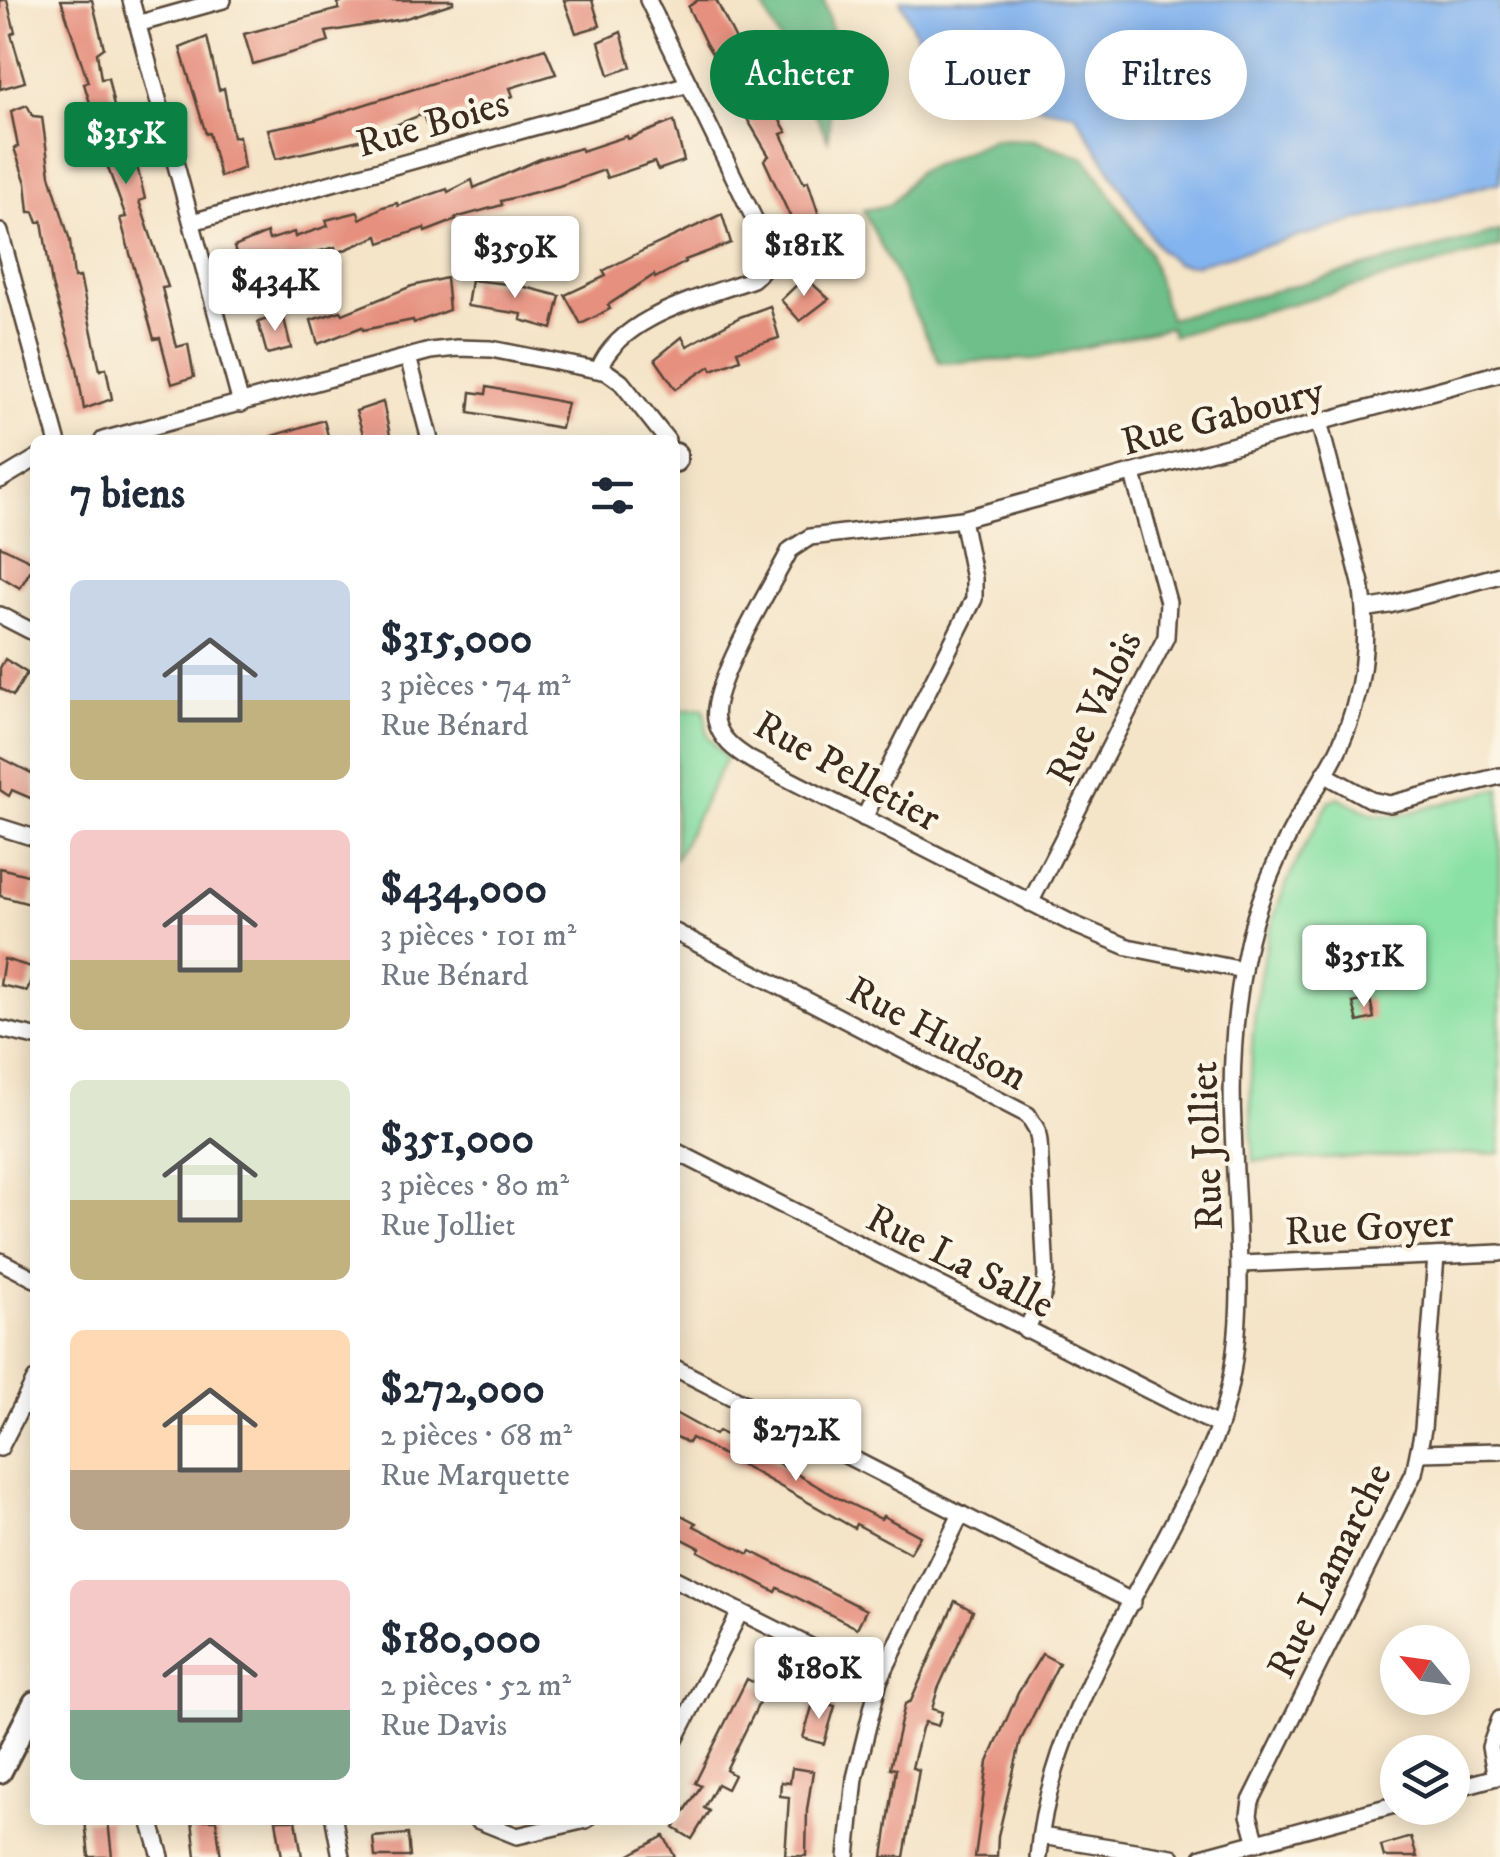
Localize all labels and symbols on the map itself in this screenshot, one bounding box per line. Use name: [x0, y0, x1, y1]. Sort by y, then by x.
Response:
street label: Rue Boies: [351, 79, 515, 170]
pin: $315K: [56, 102, 196, 187]
pin: $181K: [734, 214, 874, 299]
pin: $359K: [445, 216, 585, 301]
pin: $434K: [205, 249, 345, 334]
street label: Rue Gaboury: [1116, 367, 1330, 469]
street label: Rue Valois: [1037, 623, 1155, 794]
street label: Rue Pelletier: [745, 701, 949, 844]
pin: $351K: [1294, 925, 1434, 1010]
street label: Rue Hudson: [838, 966, 1035, 1103]
street label: Rue Jolliet: [1180, 1060, 1236, 1231]
street label: Rue La Salle: [857, 1194, 1062, 1331]
street label: Rue Goyer: [1284, 1200, 1455, 1258]
pin: $272K: [726, 1399, 866, 1484]
street label: Rue Lamarche: [1257, 1456, 1404, 1687]
north arrow: [1380, 1625, 1470, 1715]
pin: $180K: [749, 1637, 889, 1722]

